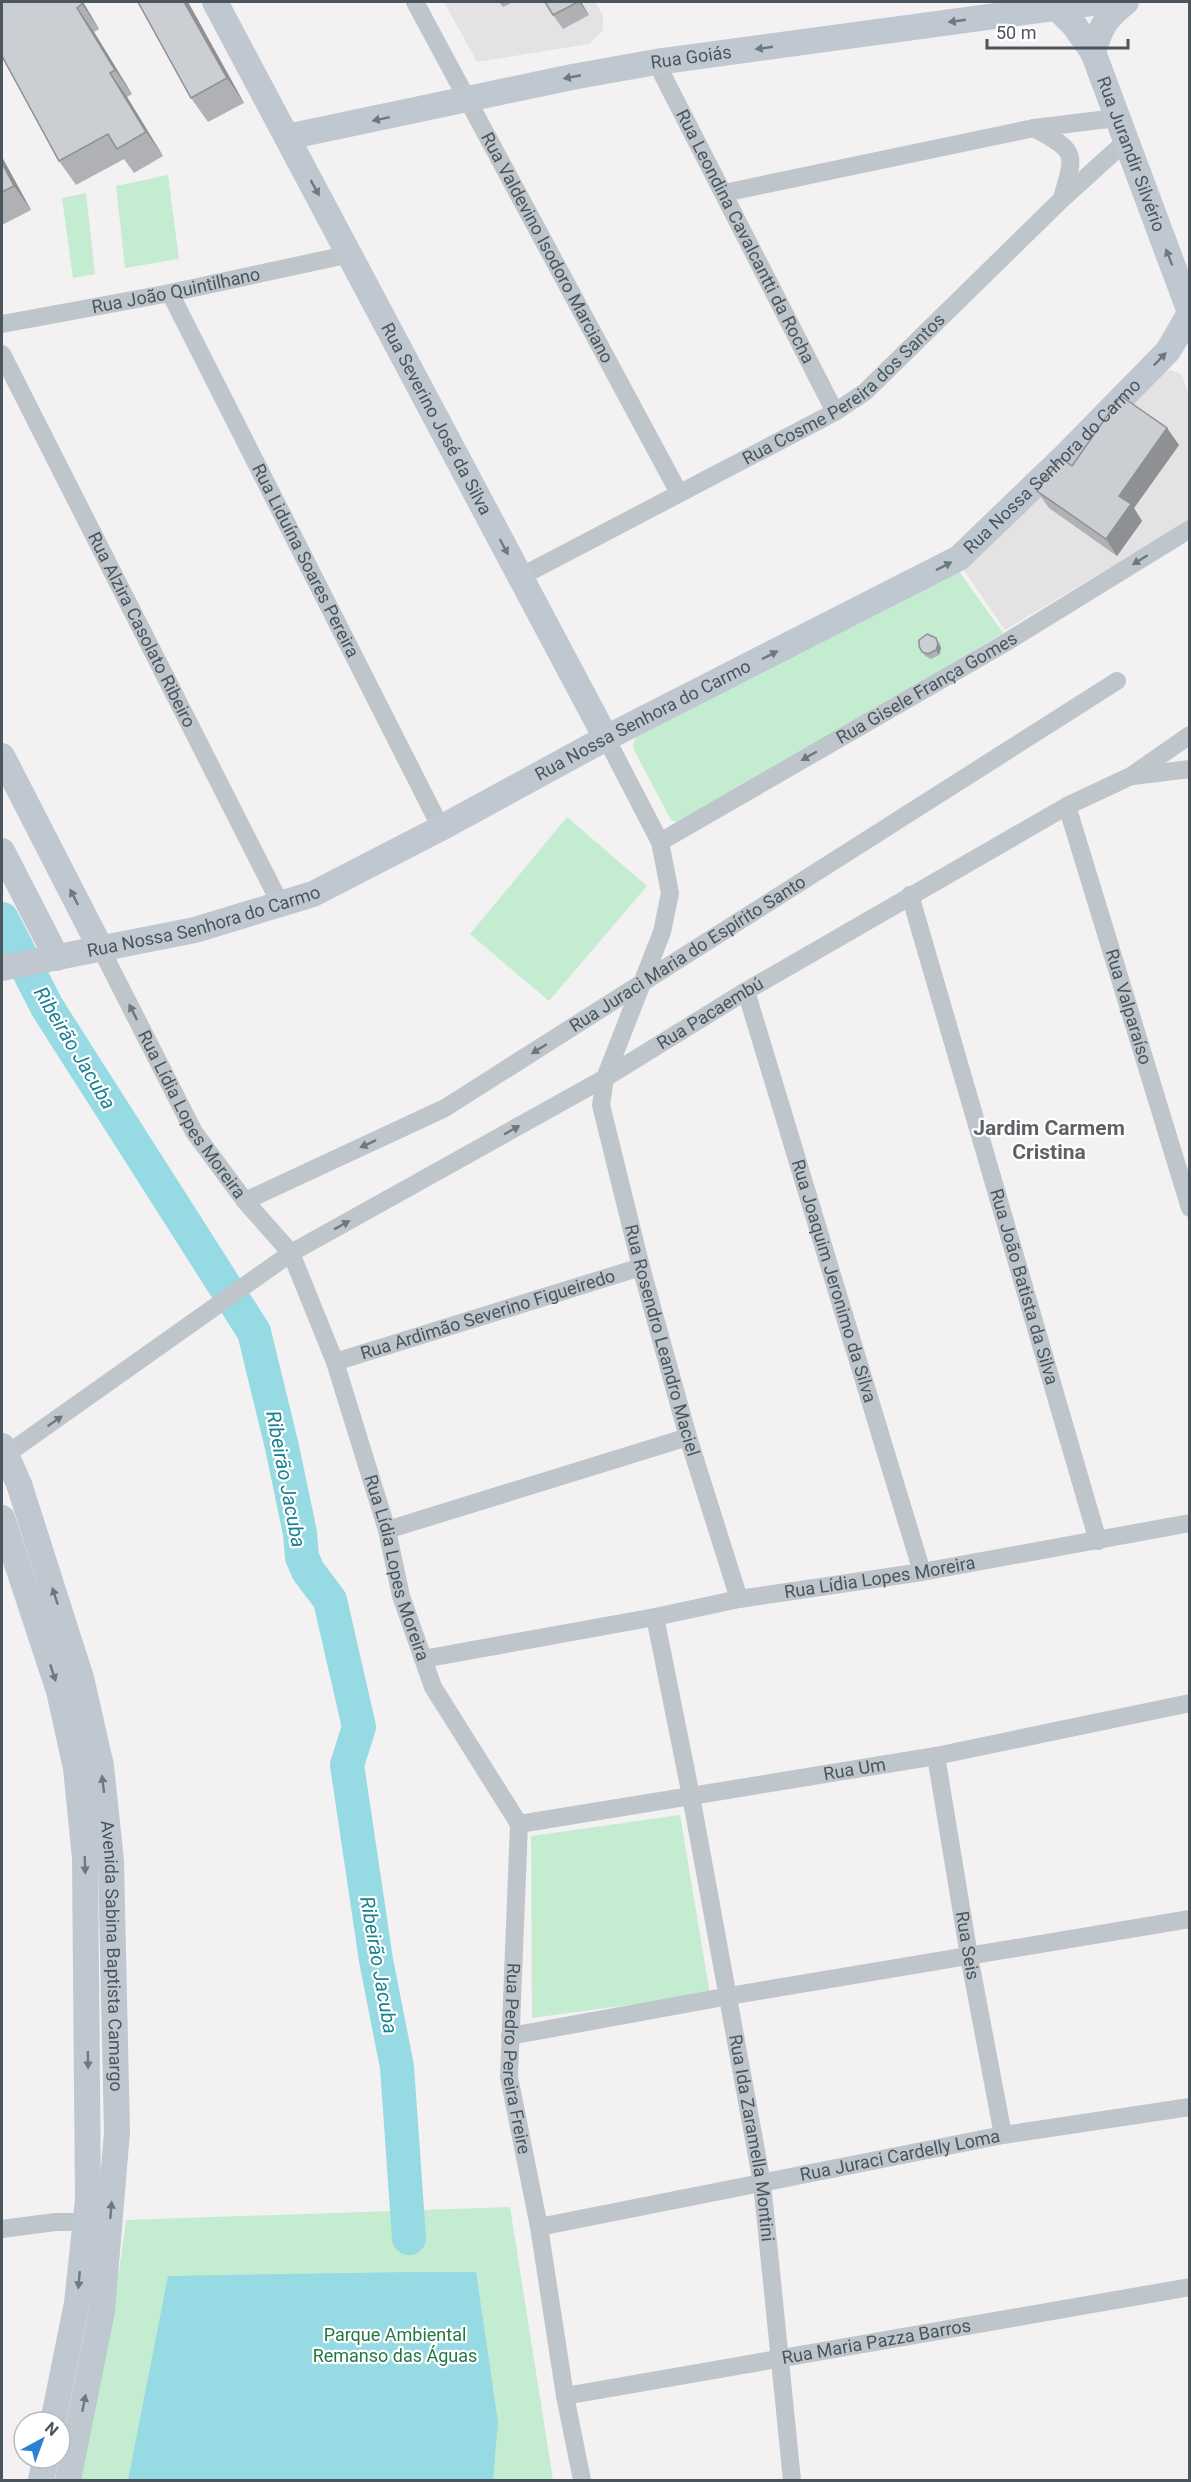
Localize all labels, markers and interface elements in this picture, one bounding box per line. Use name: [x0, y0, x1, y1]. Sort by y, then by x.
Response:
scale bar: [987, 12, 1128, 50]
one-way arrow: [948, 17, 967, 26]
text: 50 m: [996, 22, 1036, 43]
street label: Rua Goiás: [649, 41, 733, 73]
one-way arrow: [755, 43, 774, 52]
one-way arrow: [562, 73, 581, 82]
street label: Rua Jurandir Silvério: [1093, 73, 1170, 234]
street label: Rua Leondina Cavalcantti da Rocha: [672, 106, 819, 367]
one-way arrow: [372, 114, 390, 124]
street label: Rua Valdevino Isodoro Marciano: [477, 129, 618, 366]
one-way arrow: [310, 180, 320, 197]
one-way arrow: [1164, 248, 1173, 266]
street label: Rua João Quintilhano: [90, 263, 262, 317]
street label: Rua Cosme Pereira dos Santos: [739, 309, 949, 469]
street label: Rua Severino José da Silva: [377, 319, 496, 518]
one-way arrow: [1153, 351, 1167, 366]
street label: Rua Nossa Senhora do Carmo: [959, 374, 1145, 558]
street label: Rua Liduína Soares Pereira: [248, 460, 364, 661]
street label: Rua Alzira Casolato Ribeiro: [84, 528, 200, 731]
one-way arrow: [499, 538, 509, 555]
one-way arrow: [1132, 555, 1148, 566]
one-way arrow: [936, 561, 953, 571]
street label: Rua Gisele França Gomes: [832, 627, 1021, 748]
one-way arrow: [762, 650, 779, 659]
street label: Rua Nossa Senhora do Carmo: [531, 655, 754, 785]
one-way arrow: [800, 751, 817, 761]
street label: Rua Juraci Maria do Espírito Santo: [565, 871, 809, 1036]
street label: Rua Nossa Senhora do Carmo: [85, 881, 324, 961]
one-way arrow: [69, 888, 79, 905]
street label: Rua Valparaíso: [1101, 946, 1157, 1067]
street label: Rua Pacaembú: [653, 972, 767, 1053]
water label: Ribeirão Jacuba: [29, 982, 121, 1114]
one-way arrow: [128, 1003, 138, 1020]
street label: Rua Lídia Lopes Moreira: [134, 1026, 251, 1202]
one-way arrow: [531, 1044, 547, 1055]
district label: Jardim Carmem Cristina: [973, 1116, 1125, 1164]
one-way arrow: [504, 1125, 521, 1135]
one-way arrow: [360, 1139, 377, 1148]
street label: Rua Joaquim Jeronimo da Silva: [788, 1157, 881, 1405]
street label: Rua João Batista da Silva: [986, 1186, 1063, 1387]
one-way arrow: [334, 1219, 350, 1230]
street label: Rua Rosendro Leandro Maciel: [621, 1222, 704, 1459]
street label: Rua Ardimão Severino Figueiredo: [358, 1265, 618, 1363]
water label: Ribeirão Jacuba: [261, 1409, 311, 1549]
one-way arrow: [46, 1415, 62, 1427]
street label: Rua Lídia Lopes Moreira: [360, 1472, 434, 1664]
street label: Rua Lídia Lopes Moreira: [783, 1551, 977, 1602]
one-way arrow: [50, 1587, 59, 1605]
one-way arrow: [49, 1664, 58, 1682]
street label: Rua Um: [822, 1753, 887, 1784]
one-way arrow: [98, 1775, 108, 1794]
street label: Avenida Sabina Baptista Camargo: [97, 1819, 127, 2092]
one-way arrow: [81, 1855, 90, 1874]
water label: Ribeirão Jacuba: [355, 1895, 403, 2035]
street label: Rua Seis: [952, 1910, 984, 1981]
street label: Rua Pedro Pereira Freire: [499, 1963, 535, 2156]
street label: Rua Ida Zaramella Montini: [725, 2033, 779, 2243]
one-way arrow: [84, 2050, 93, 2069]
street label: Rua Juraci Cardelly Loma: [798, 2125, 1002, 2185]
one-way arrow: [106, 2200, 116, 2219]
one-way arrow: [74, 2271, 84, 2290]
street label: Rua Maria Pazza Barros: [780, 2314, 972, 2368]
park label: Parque Ambiental Remanso das Águas: [313, 2324, 477, 2366]
one-way arrow: [80, 2393, 89, 2412]
north arrow: [12, 2410, 72, 2470]
text: N: [41, 2418, 62, 2440]

